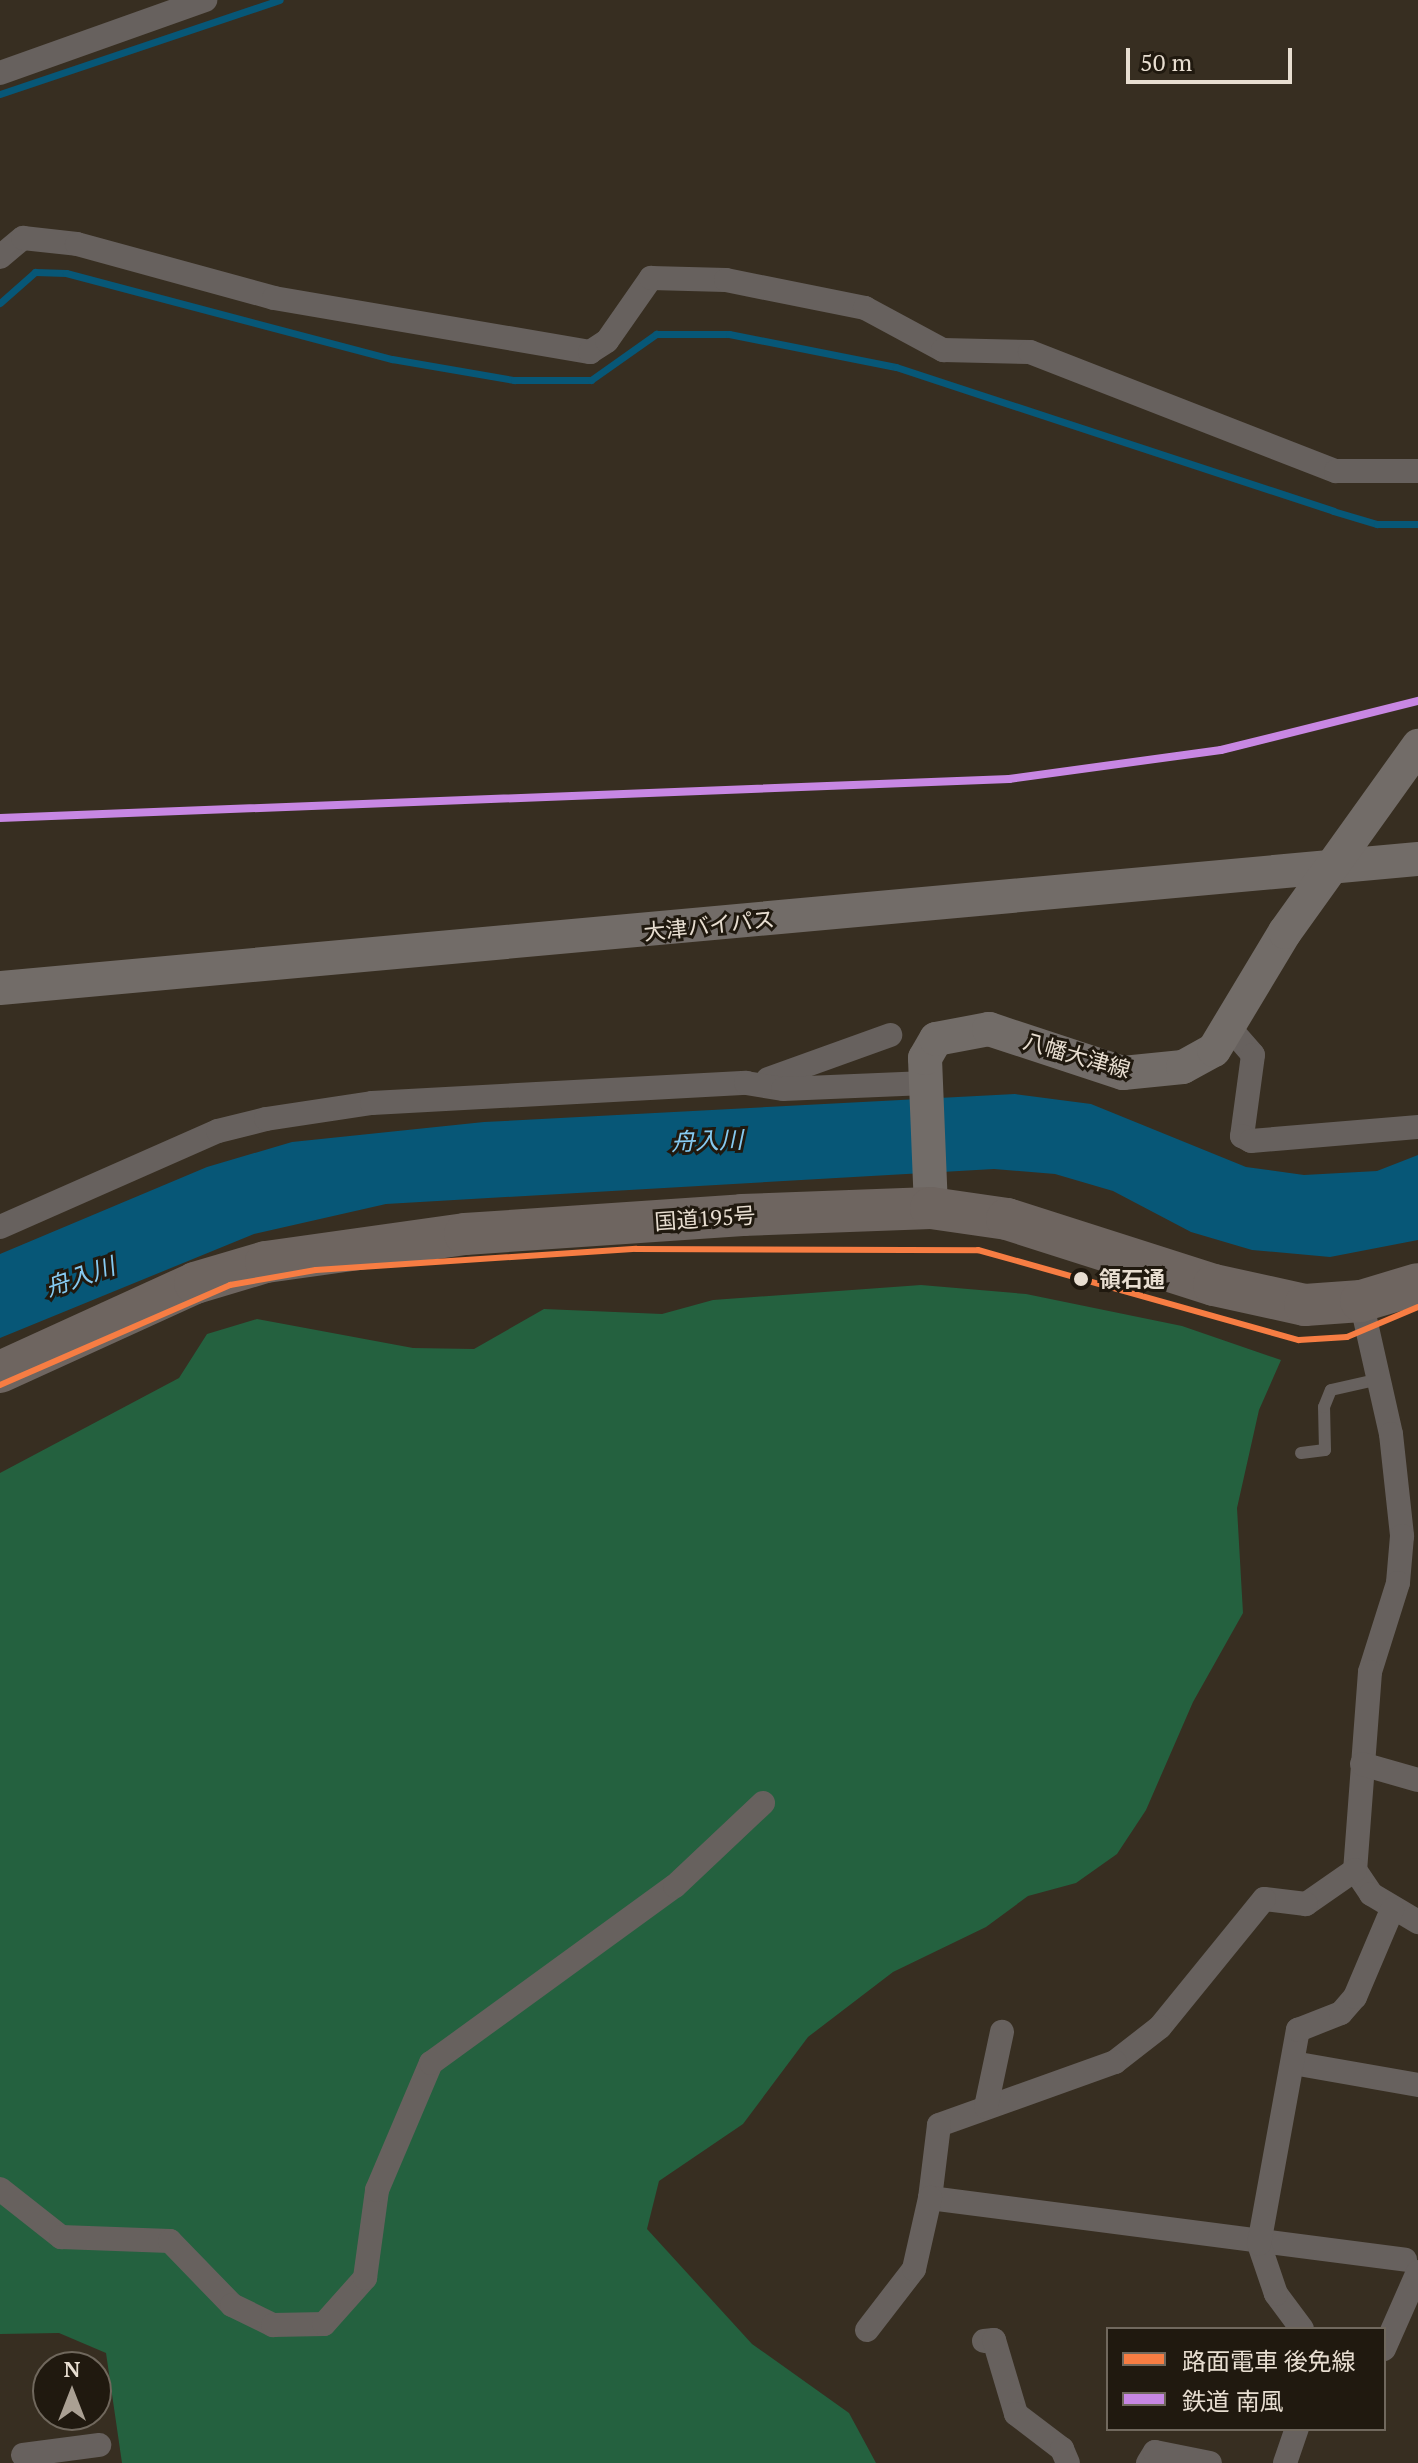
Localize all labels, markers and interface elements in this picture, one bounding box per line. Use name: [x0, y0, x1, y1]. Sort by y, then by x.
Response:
scale bar: [1130, 32, 1296, 82]
text: 50 m: [1140, 46, 1192, 78]
street label: 大津バイパス: [642, 905, 776, 945]
street label: 八幡大津線: [1020, 1027, 1134, 1083]
water label: 舟入川: [671, 1125, 743, 1157]
street label: 国道195号: [654, 1201, 756, 1235]
water label: 舟入川: [41, 1252, 119, 1302]
place label: 領石通: [1099, 1266, 1165, 1292]
marker: 領石通: [1070, 1268, 1092, 1290]
legend: [1106, 2327, 1386, 2431]
text: 路面電車 後免線: [1182, 2345, 1356, 2377]
north arrow: [32, 2351, 112, 2431]
text: N: [64, 2354, 80, 2383]
text: 鉄道 南風: [1182, 2385, 1284, 2417]

